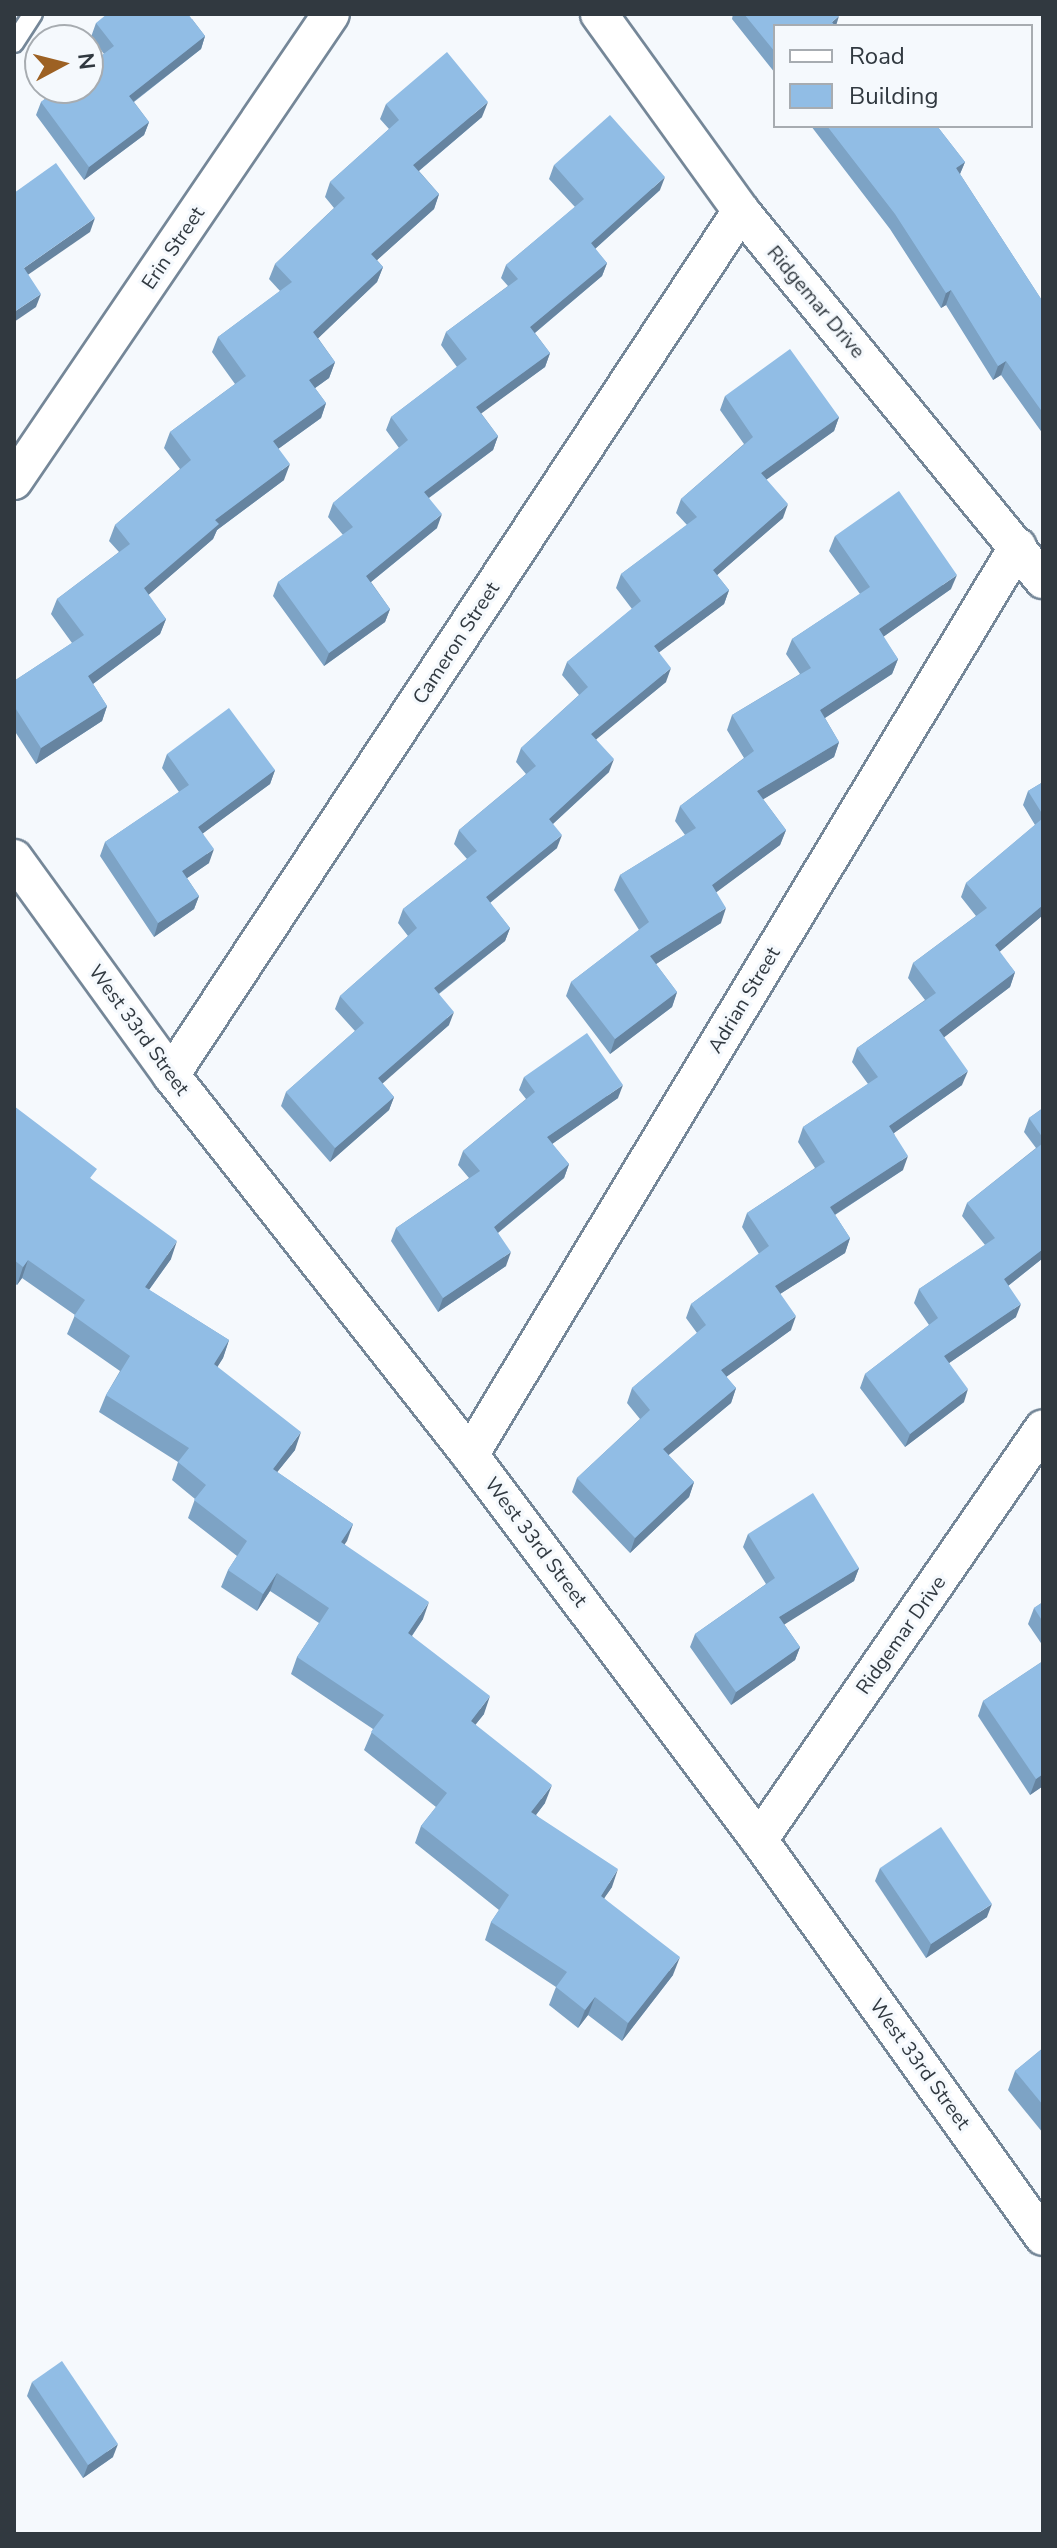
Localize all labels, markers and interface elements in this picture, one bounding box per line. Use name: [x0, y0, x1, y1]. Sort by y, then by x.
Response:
north arrow: [24, 24, 104, 104]
legend: [773, 24, 1033, 128]
text: Road: [849, 40, 905, 72]
text: N: [70, 51, 102, 71]
text: Building: [849, 80, 939, 112]
street label: Erin Street: [137, 202, 209, 294]
street label: Ridgemar Drive: [762, 241, 870, 363]
street label: Cameron Street: [408, 577, 504, 709]
street label: Adrian Street: [703, 943, 785, 1057]
street label: West 33rd Street: [84, 960, 194, 1100]
street label: West 33rd Street: [480, 1473, 592, 1611]
street label: Ridgemar Drive: [851, 1571, 951, 1699]
street label: West 33rd Street: [865, 1994, 975, 2134]

